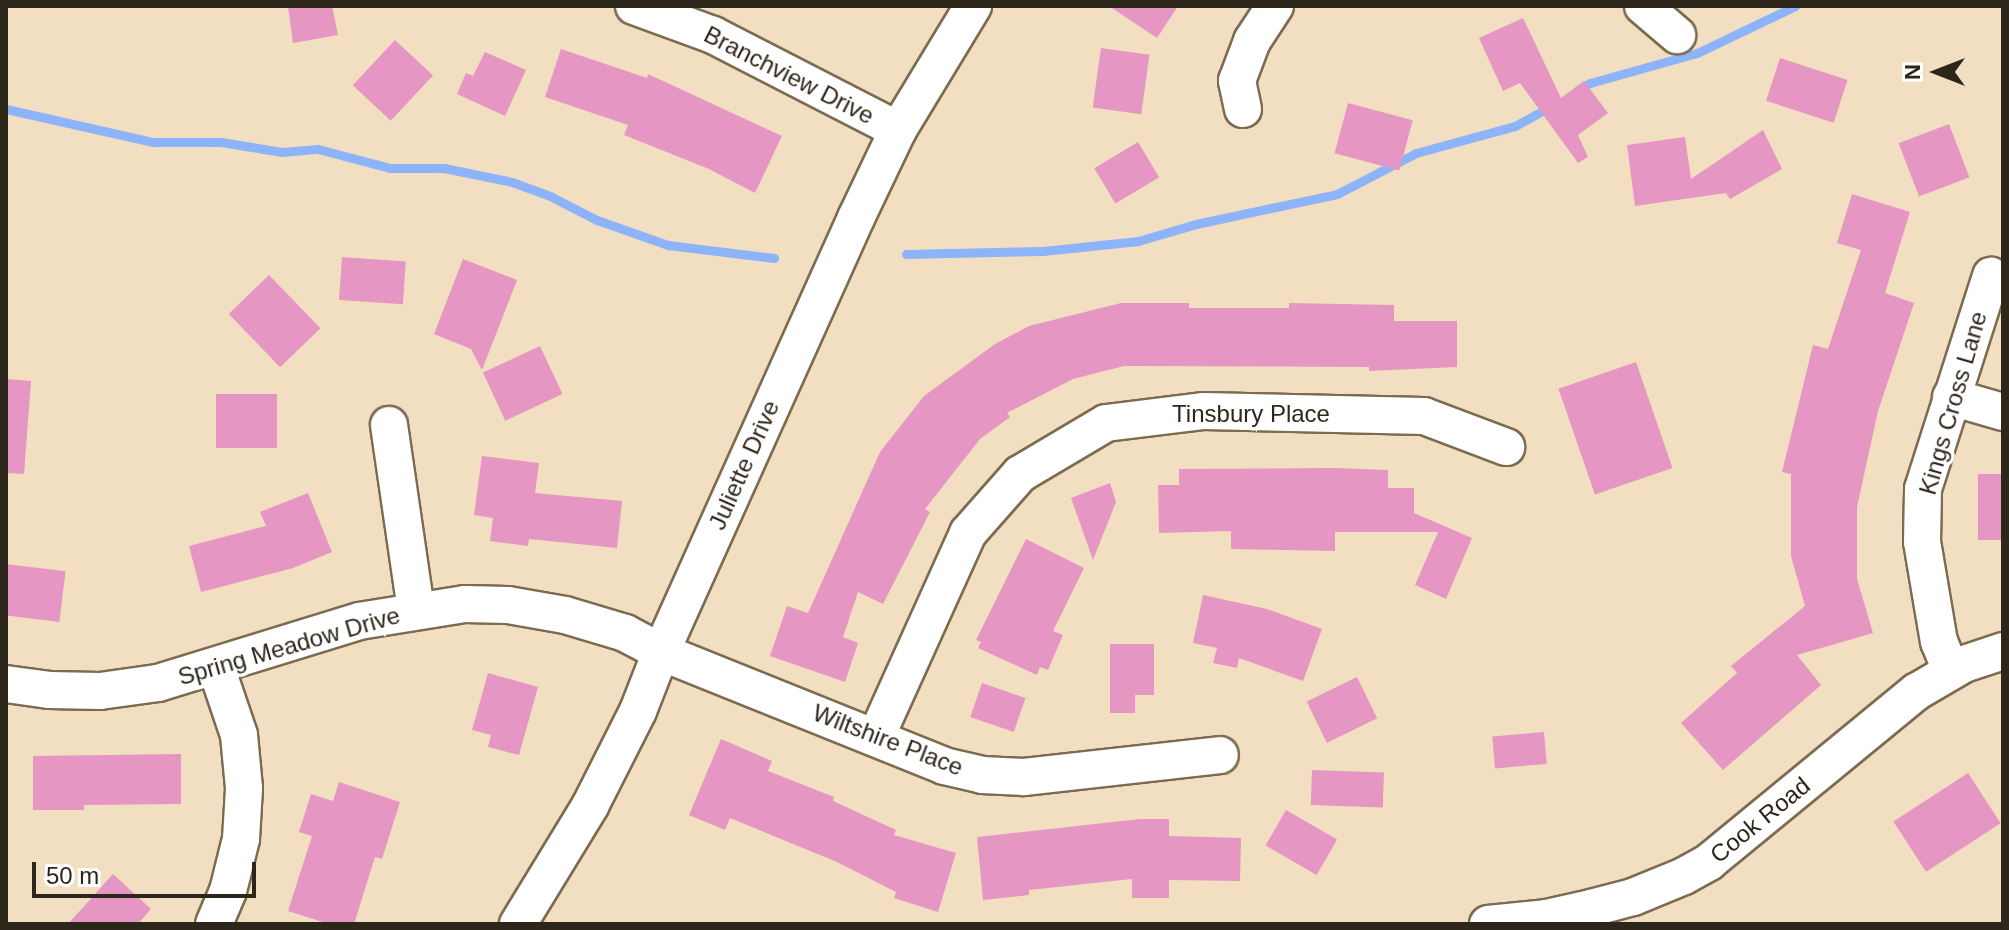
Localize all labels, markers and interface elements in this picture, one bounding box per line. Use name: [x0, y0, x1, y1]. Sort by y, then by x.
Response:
street label: Branchview Drive: [699, 20, 879, 130]
north arrow: [1897, 32, 1977, 112]
text: N: [1900, 64, 1925, 80]
street label: Kings Cross Lane: [1913, 308, 1993, 498]
street label: Juliette Drive: [703, 396, 785, 534]
street label: Tinsbury Place: [1172, 400, 1330, 428]
street label: Spring Meadow Drive: [175, 601, 403, 691]
street label: Wiltshire Place: [809, 698, 967, 782]
street label: Cook Road: [1704, 771, 1816, 869]
scale bar: [36, 846, 260, 896]
text: 50 m: [46, 862, 99, 889]

